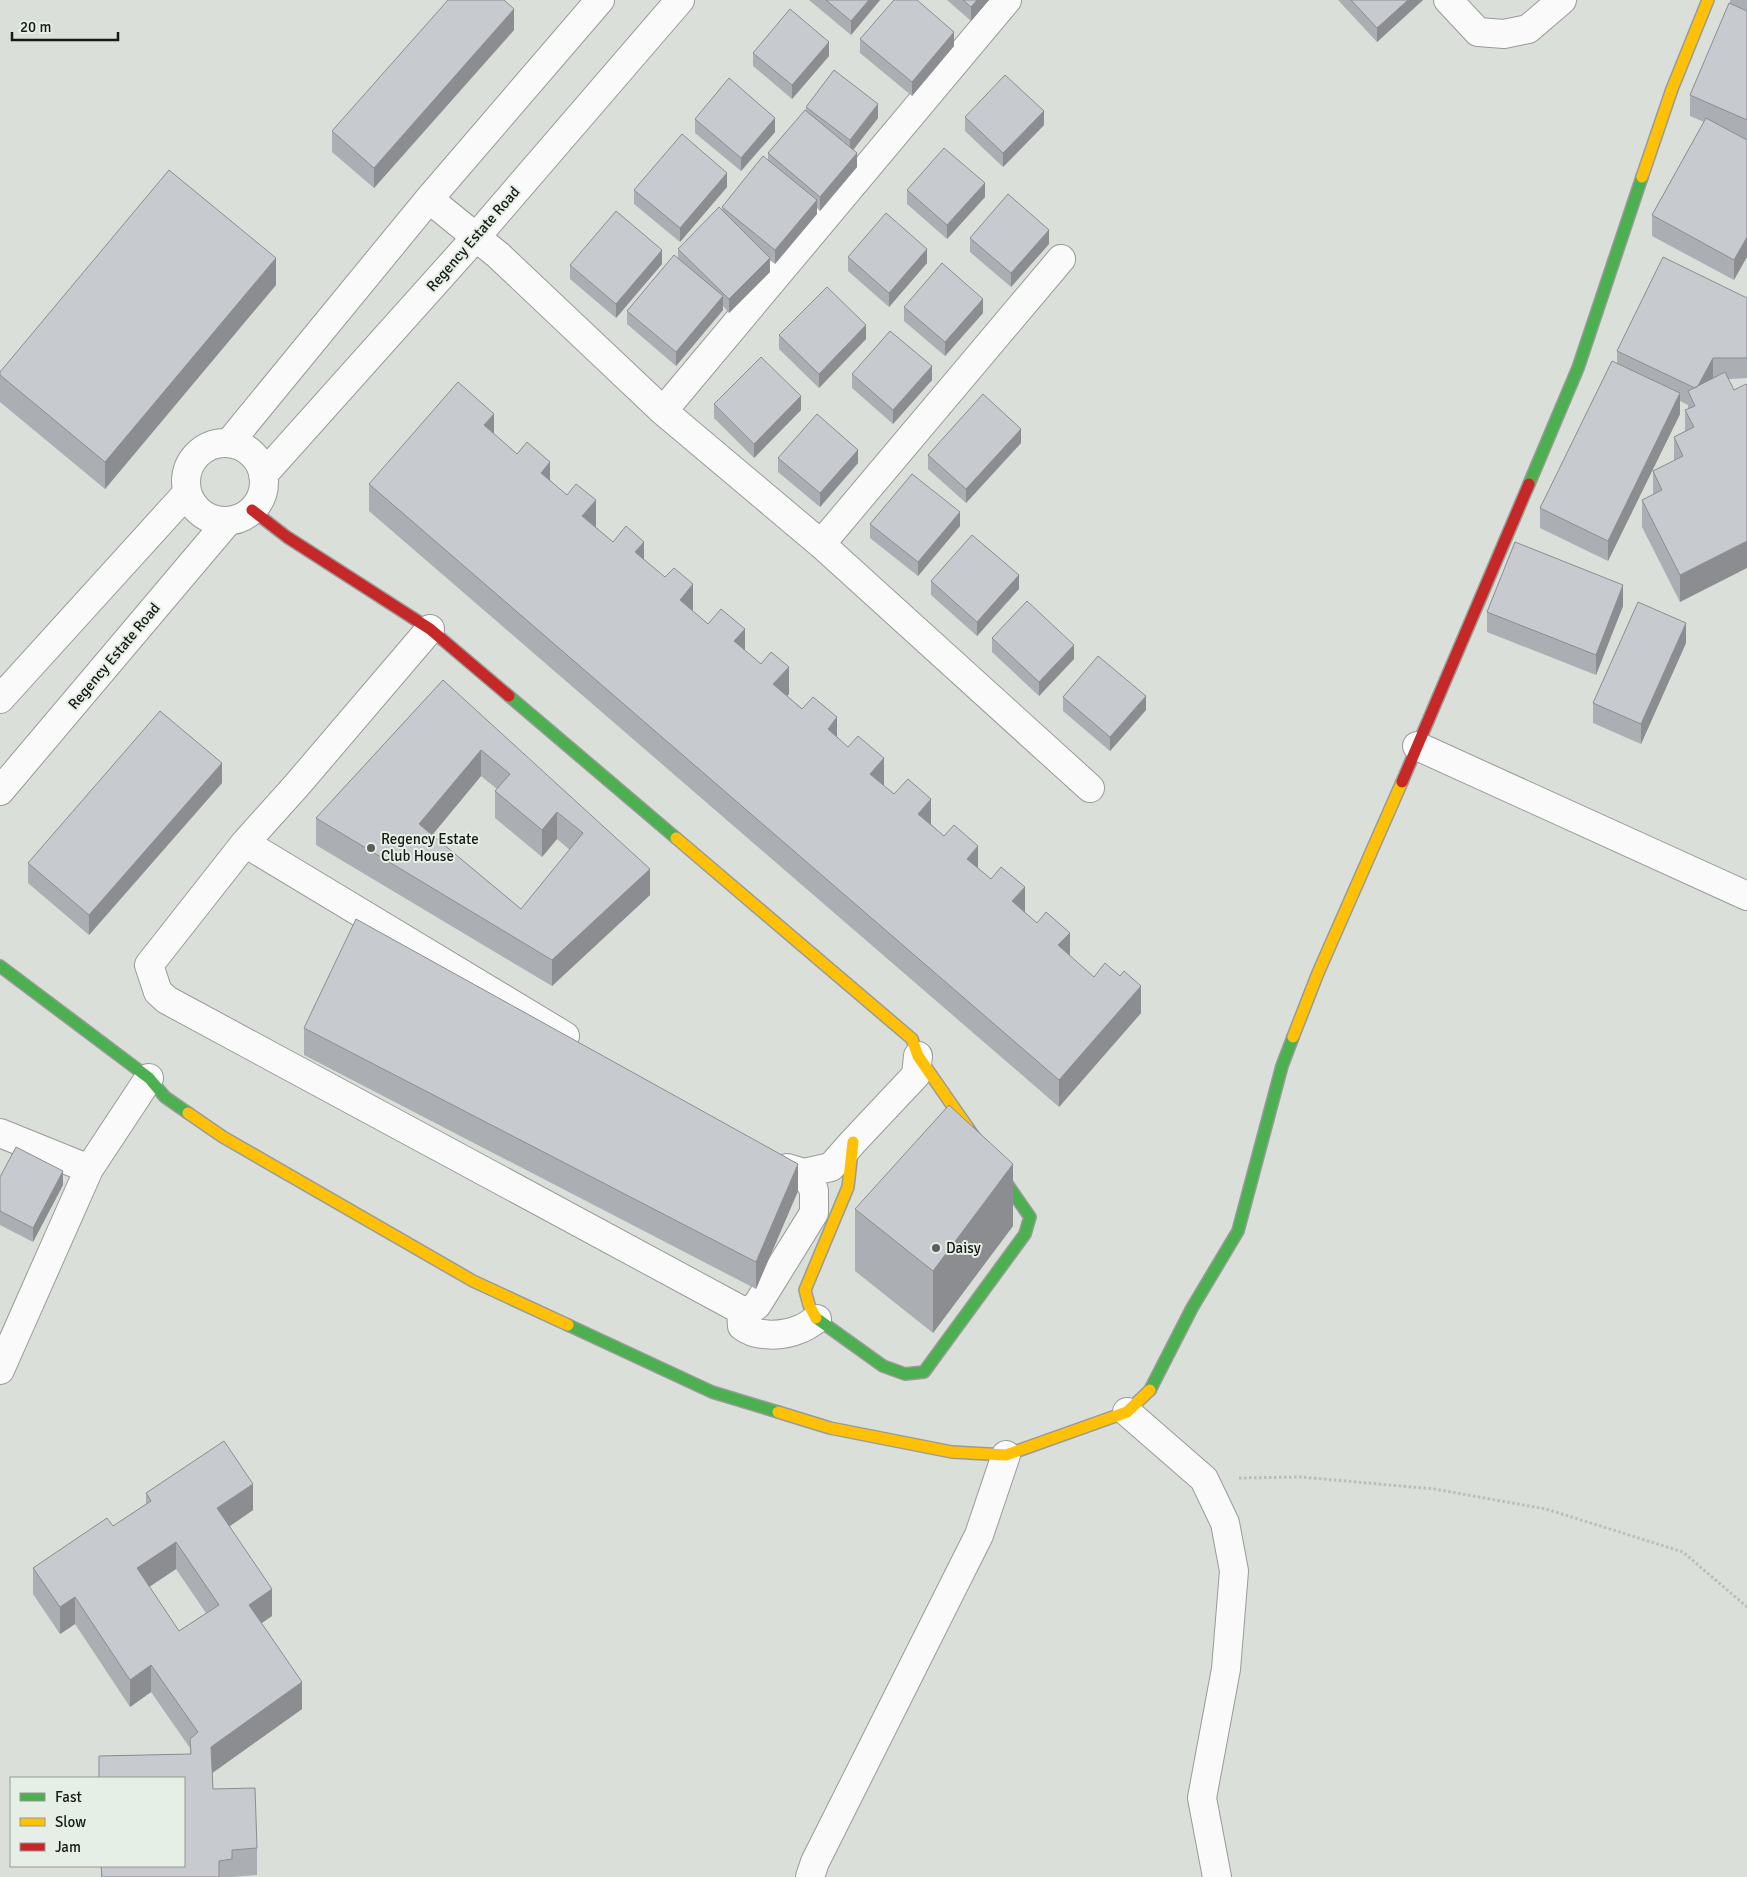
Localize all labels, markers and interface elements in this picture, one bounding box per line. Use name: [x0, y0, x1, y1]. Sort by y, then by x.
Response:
scale bar: [12, 10, 119, 42]
text: 20 m: [20, 18, 51, 36]
street label: Regency Estate Road: [423, 183, 523, 295]
street label: Regency Estate Road: [64, 599, 164, 713]
place label: Regency Estate Club House: [381, 830, 479, 865]
marker: Regency Estate Club House: [365, 842, 377, 854]
place label: Daisy: [946, 1239, 981, 1257]
marker: Daisy: [930, 1242, 942, 1254]
legend: [10, 1777, 185, 1867]
text: Fast: [55, 1788, 82, 1806]
text: Slow: [55, 1813, 86, 1831]
text: Jam: [55, 1838, 81, 1856]

